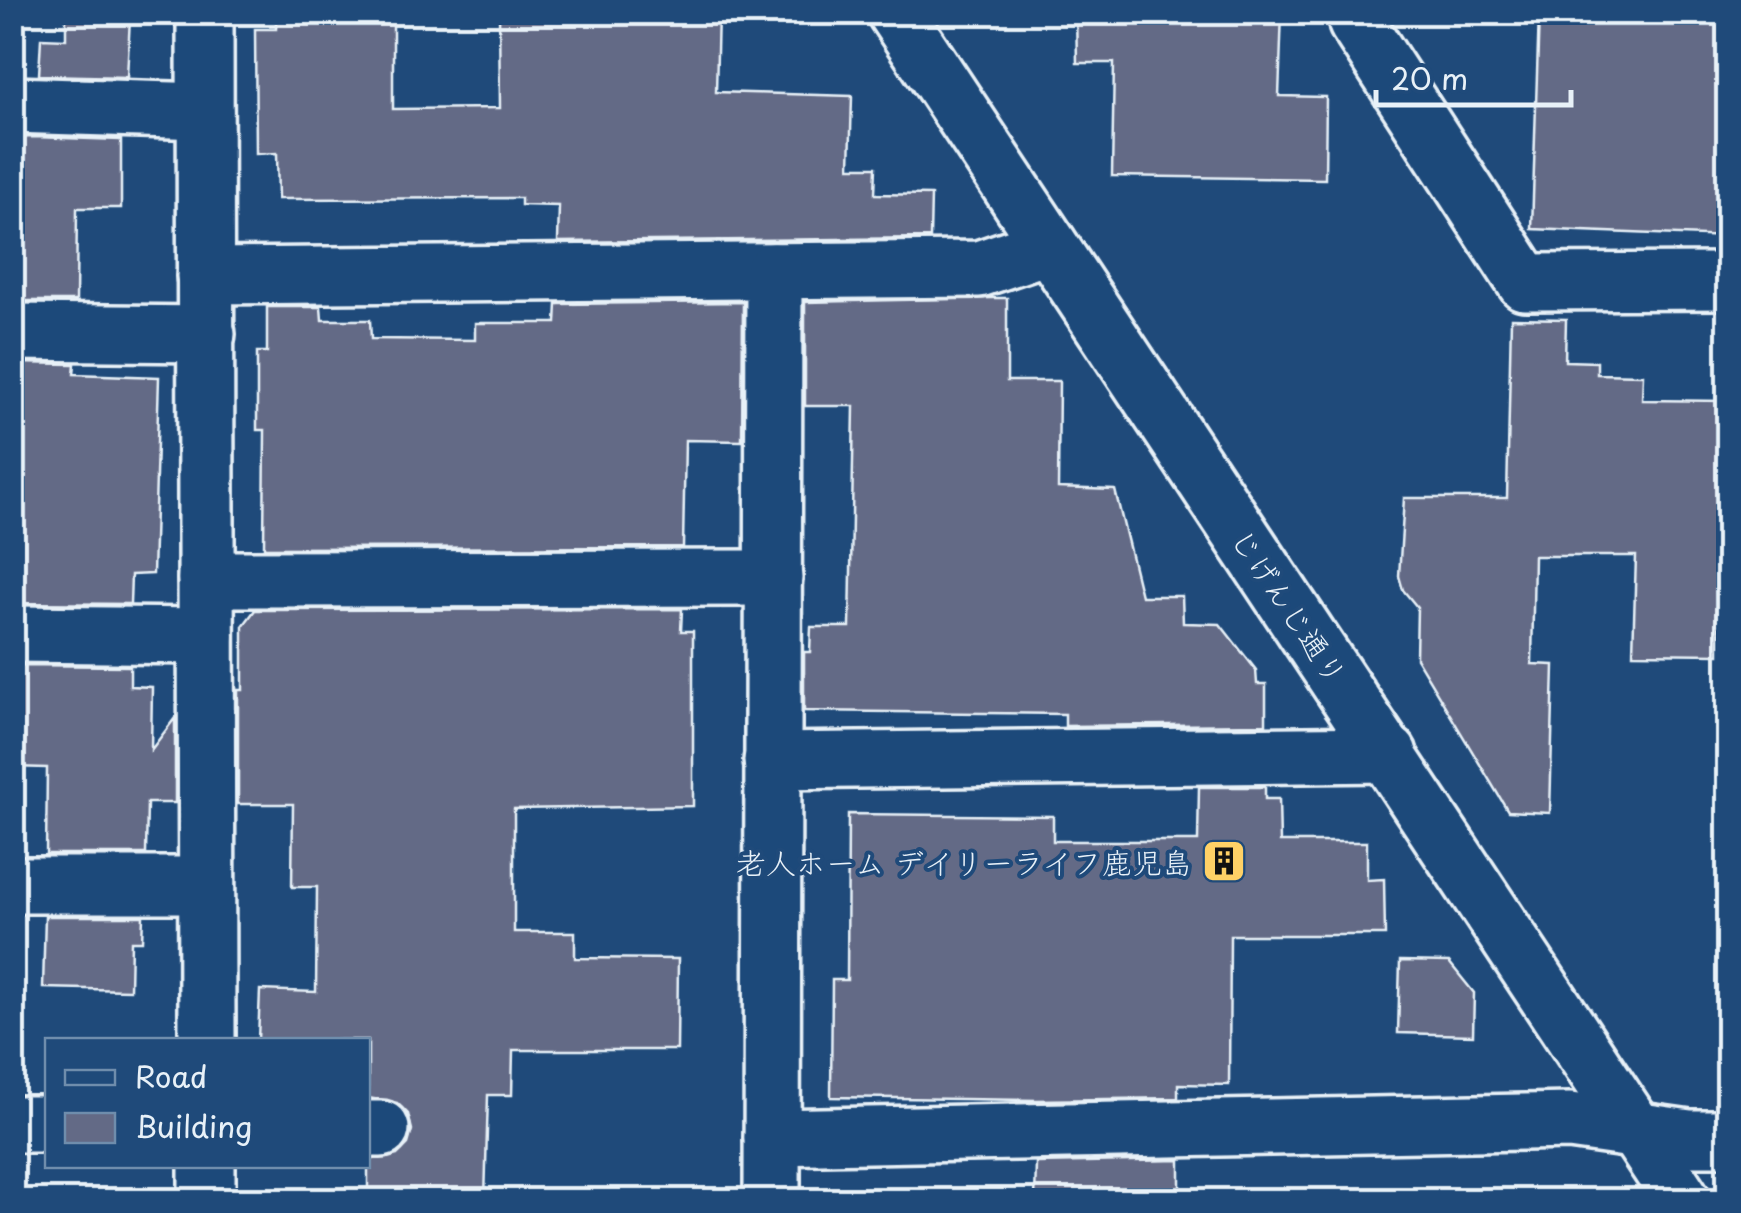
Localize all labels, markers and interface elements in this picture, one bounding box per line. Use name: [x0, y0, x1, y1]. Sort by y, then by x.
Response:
scale bar: [1376, 45, 1571, 107]
text: 20 m: [1391, 55, 1468, 100]
street label: じげんじ通り: [1221, 519, 1359, 693]
building icon: 老人ホーム デイリーライフ鹿児島: [1201, 838, 1247, 884]
place label: 老人ホーム デイリーライフ鹿児島: [736, 839, 1192, 884]
legend: [45, 1038, 370, 1168]
text: Road: [135, 1053, 208, 1098]
text: Building: [135, 1103, 252, 1148]

